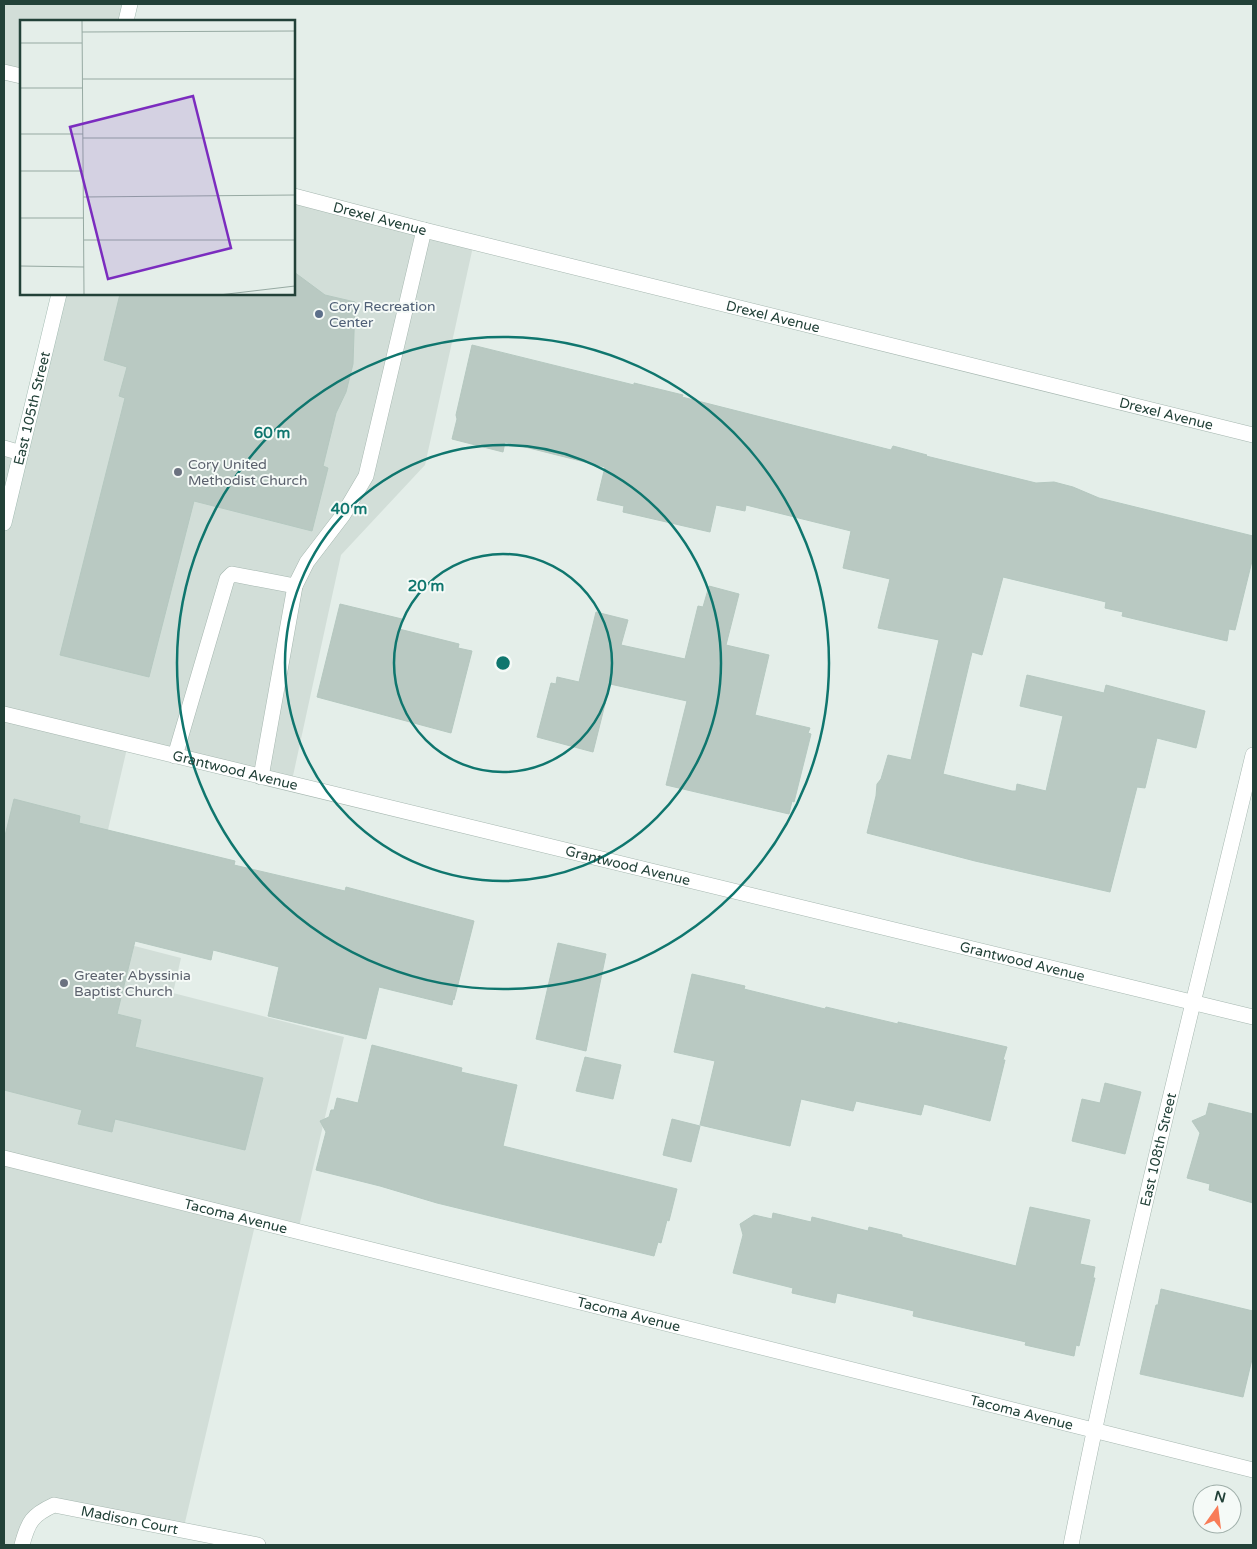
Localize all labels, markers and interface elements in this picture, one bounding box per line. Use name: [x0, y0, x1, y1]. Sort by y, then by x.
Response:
inset map: [20, 20, 295, 295]
street label: Drexel Avenue: [331, 198, 429, 239]
street label: Drexel Avenue: [724, 297, 822, 336]
place label: Cory Recreation Center: [329, 298, 436, 331]
marker: Cory Recreation Center: [313, 308, 325, 320]
street label: East 105th Street: [10, 349, 54, 467]
street label: Drexel Avenue: [1118, 394, 1215, 433]
text: 60 m: [254, 424, 290, 442]
place label: Cory United Methodist Church: [188, 456, 307, 489]
marker: Cory United Methodist Church: [172, 466, 184, 478]
text: 40 m: [331, 500, 367, 518]
text: 20 m: [408, 577, 444, 595]
centre of rings: [494, 654, 512, 672]
street label: Grantwood Avenue: [171, 747, 300, 793]
street label: Grantwood Avenue: [564, 842, 692, 889]
street label: Grantwood Avenue: [958, 938, 1087, 984]
place label: Greater Abyssinia Baptist Church: [74, 967, 191, 1000]
marker: Greater Abyssinia Baptist Church: [58, 977, 70, 989]
street label: East 108th Street: [1136, 1090, 1180, 1208]
street label: Tacoma Avenue: [183, 1195, 289, 1237]
street label: Tacoma Avenue: [575, 1293, 682, 1335]
street label: Tacoma Avenue: [968, 1391, 1075, 1433]
north arrow: [1192, 1484, 1242, 1534]
text: N: [1213, 1487, 1228, 1506]
street label: Madison Court: [80, 1502, 180, 1538]

